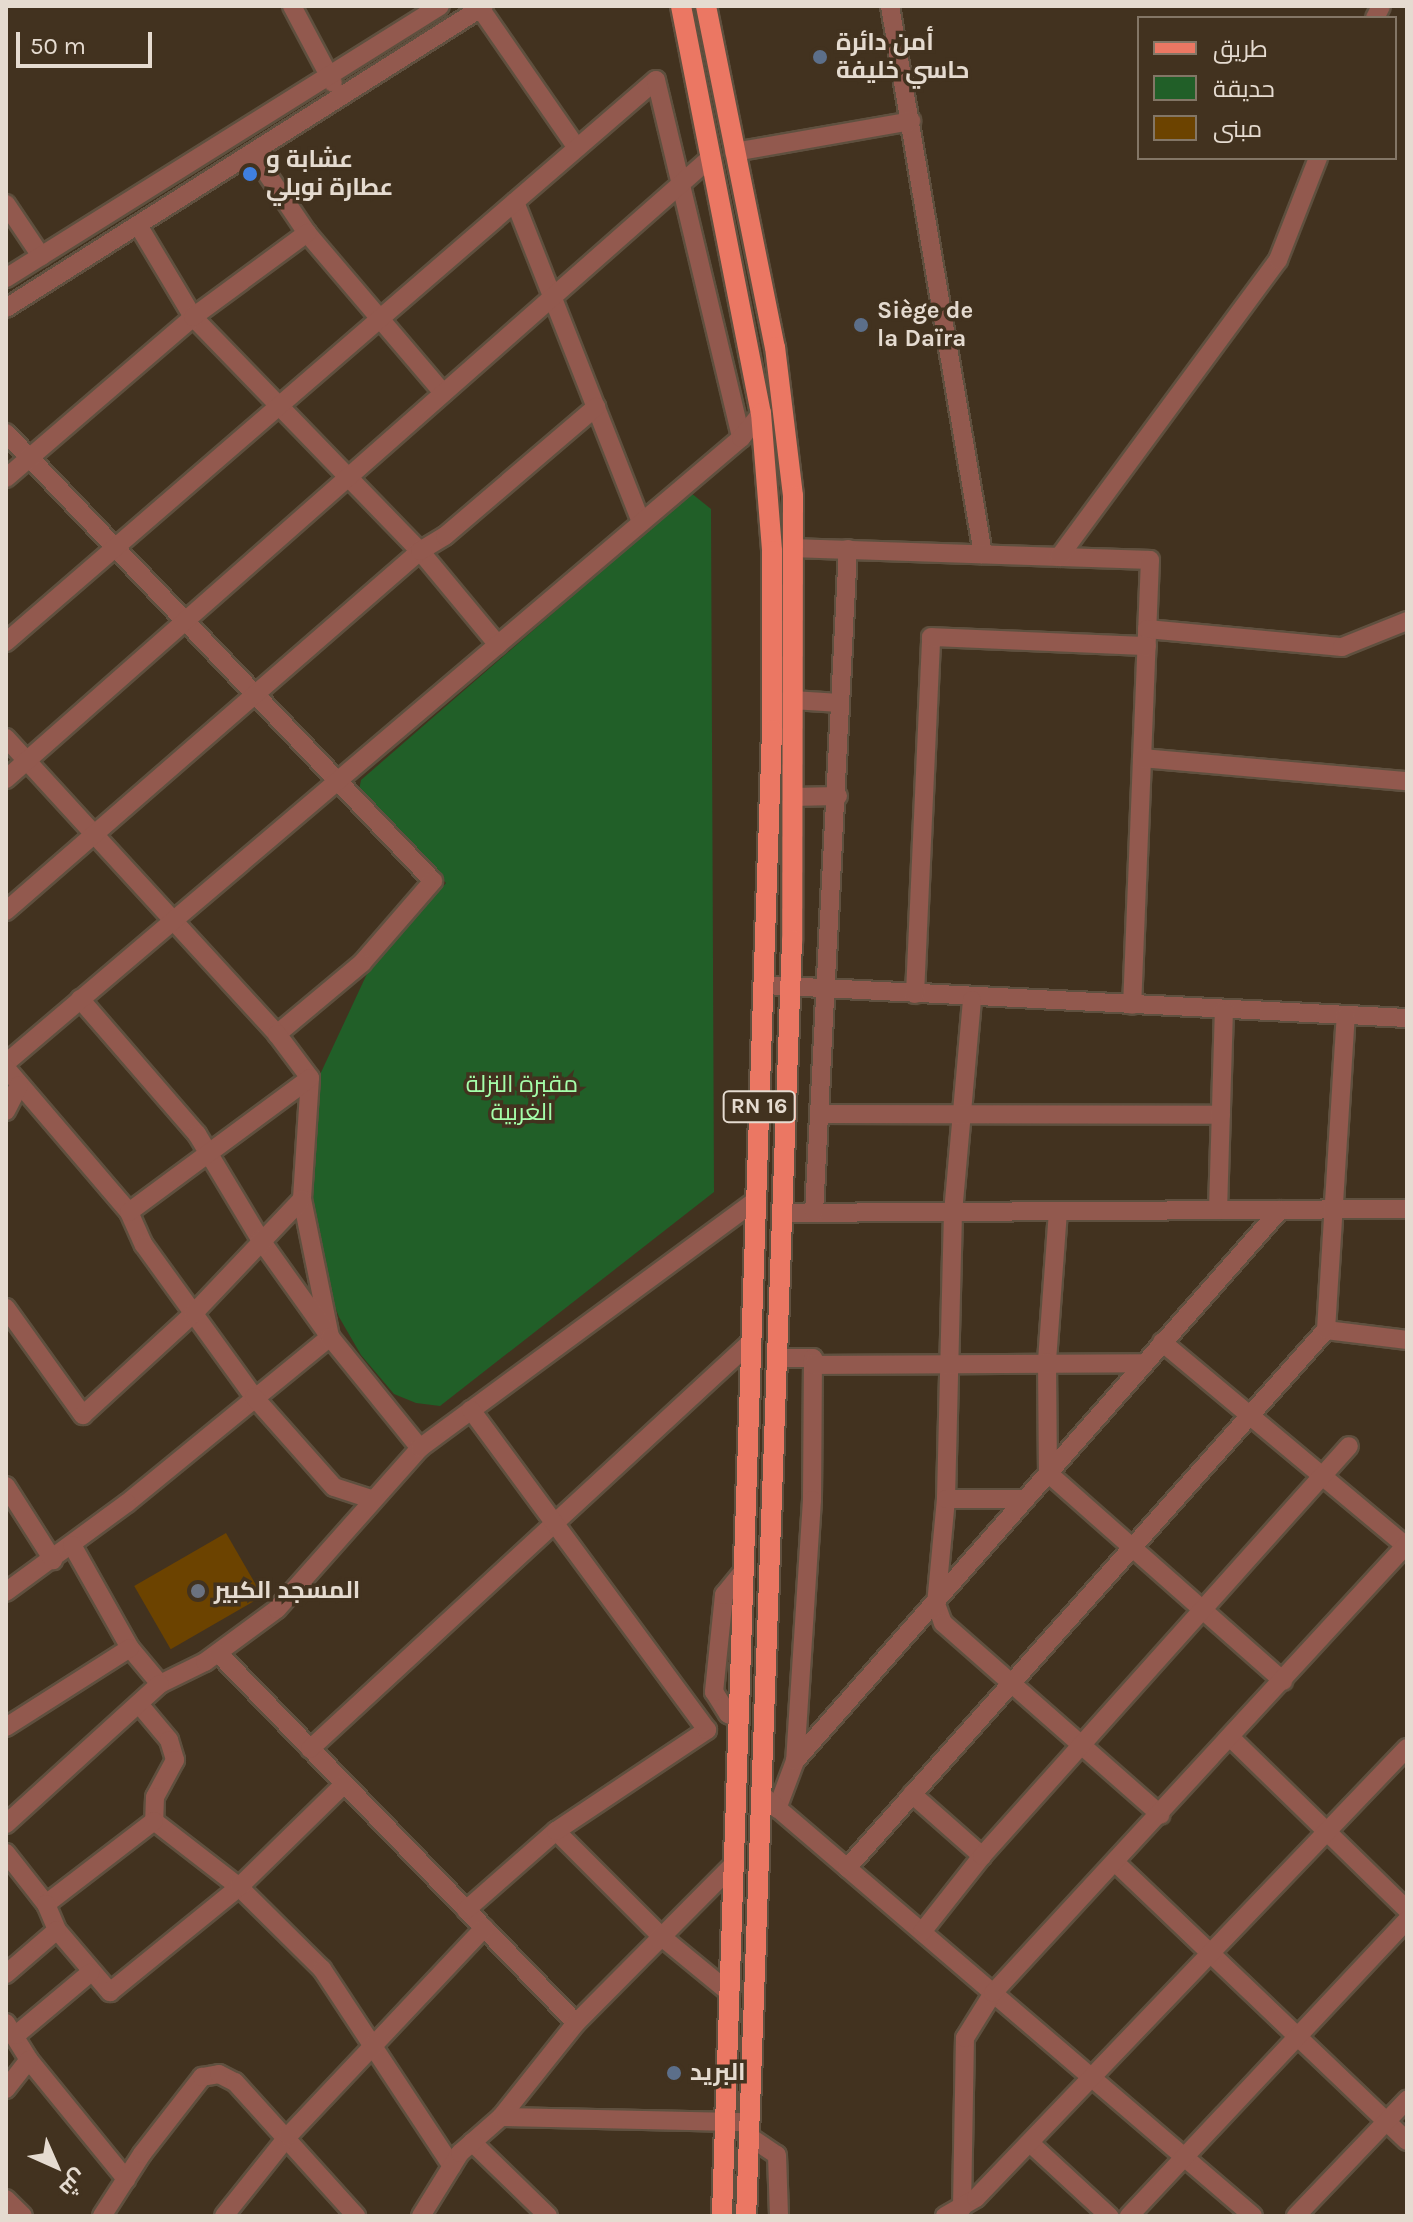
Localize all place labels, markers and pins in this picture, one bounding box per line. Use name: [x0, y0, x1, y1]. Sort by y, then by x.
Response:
place label: أمن دائرة حاسي خليفة: [836, 29, 969, 85]
marker: أمن دائرة حاسي خليفة: [811, 48, 829, 66]
place label: عشابة و عطارة نوبلي: [266, 146, 393, 202]
marker: عشابة و عطارة نوبلي: [241, 165, 259, 183]
place label: Siège de la Daïra: [877, 297, 973, 353]
marker: Siège de la Daïra: [852, 316, 870, 334]
place label: المسجد الكبير: [214, 1577, 360, 1605]
marker: المسجد الكبير: [189, 1582, 207, 1600]
place label: البريد: [690, 2059, 746, 2087]
marker: البريد: [665, 2064, 683, 2082]

